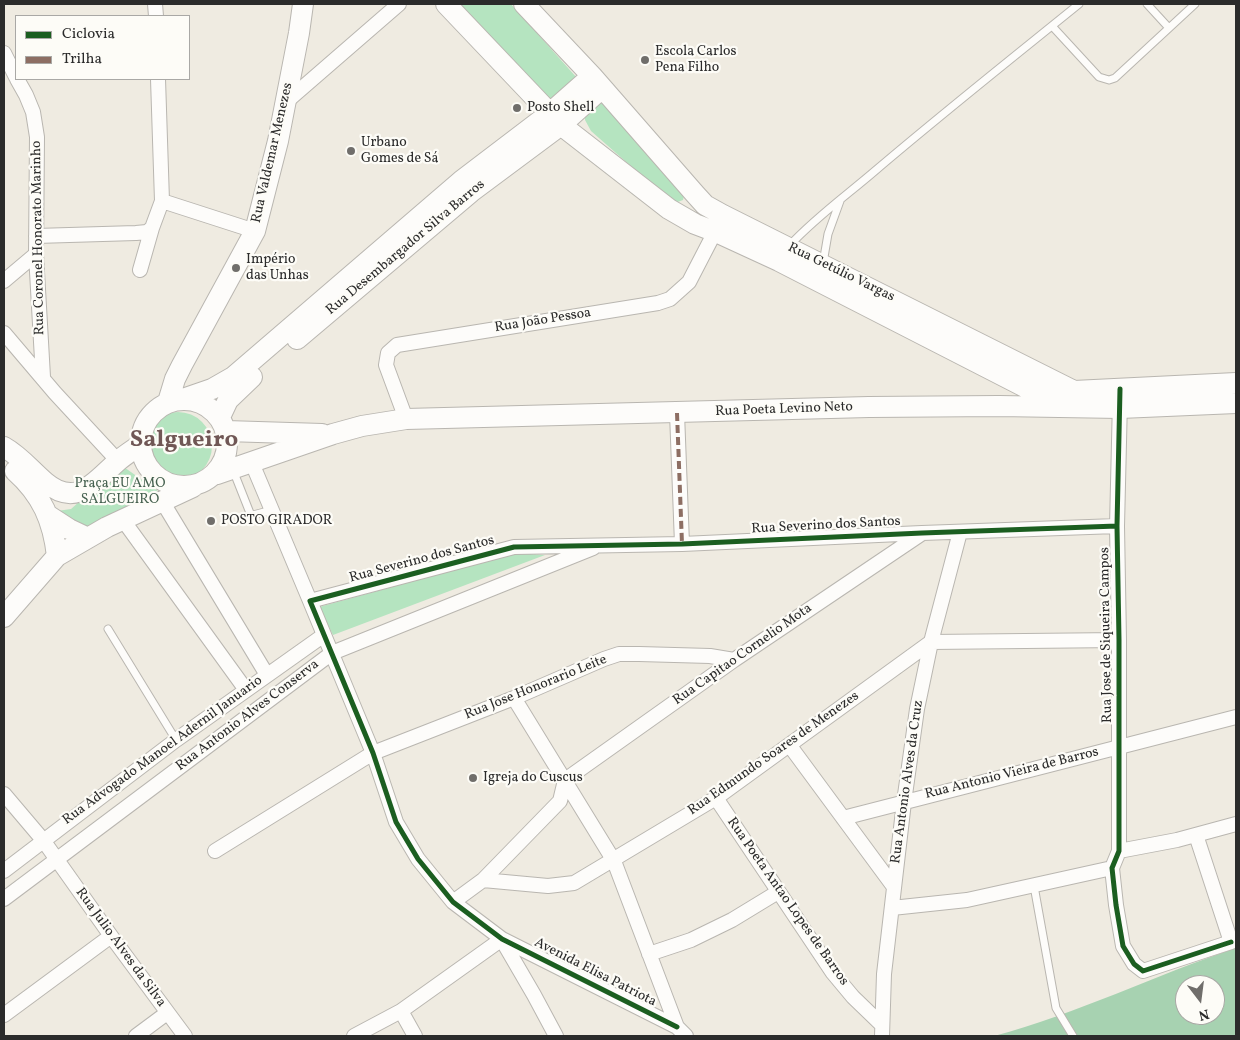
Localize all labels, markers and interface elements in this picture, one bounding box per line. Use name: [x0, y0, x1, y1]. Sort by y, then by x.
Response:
legend: [15, 15, 190, 80]
text: Ciclovia: [62, 24, 115, 45]
place label: Escola Carlos Pena Filho: [655, 44, 737, 76]
text: Trilha: [62, 49, 102, 70]
marker: Escola Carlos Pena Filho: [639, 54, 651, 66]
street label: Rua Valdemar Menezes: [249, 81, 297, 225]
place label: Posto Shell: [527, 100, 594, 116]
marker: Posto Shell: [511, 102, 523, 114]
place label: Urbano Gomes de Sá: [361, 135, 439, 168]
street label: Rua Coronel Honorato Marinho: [29, 140, 49, 336]
marker: Urbano Gomes de Sá: [345, 145, 357, 157]
street label: Rua Desembargador Silva Barros: [323, 177, 489, 319]
street label: Rua Getúlio Vargas: [785, 240, 897, 306]
place label: Império das Unhas: [246, 252, 309, 284]
marker: Império das Unhas: [230, 262, 242, 274]
street label: Rua João Pessoa: [494, 305, 592, 337]
street label: Rua Poeta Levino Neto: [715, 399, 853, 421]
district label: Salgueiro: [130, 428, 238, 456]
park label: Praça EU AMO SALGUEIRO: [75, 476, 165, 508]
place label: POSTO GIRADOR: [221, 513, 332, 529]
street label: Rua Severino dos Santos: [751, 514, 901, 538]
marker: POSTO GIRADOR: [205, 515, 217, 527]
street label: Rua Severino dos Santos: [348, 533, 496, 587]
street label: Rua Jose de Siqueira Campos: [1097, 547, 1117, 723]
street label: Rua Capitao Cornelio Mota: [670, 601, 816, 709]
street label: Rua Jose Honorario Leite: [462, 652, 610, 724]
street label: Rua Antonio Alves Conserva: [173, 657, 323, 775]
street label: Rua Advogado Manoel Adernil Januario: [60, 673, 266, 829]
street label: Rua Edmundo Soares de Menezes: [685, 688, 863, 820]
street label: Rua Antonio Alves da Cruz: [888, 699, 928, 865]
street label: Rua Antonio Vieira de Barros: [923, 744, 1101, 804]
place label: Igreja do Cuscus: [483, 770, 583, 786]
marker: Igreja do Cuscus: [467, 772, 479, 784]
street label: Rua Poeta Antao Lopes de Barros: [722, 815, 852, 989]
street label: Rua Julio Alves da Silva: [71, 885, 169, 1011]
street label: Avenida Elisa Patriota: [531, 935, 659, 1011]
north arrow: [1175, 975, 1225, 1025]
text: N: [1196, 1004, 1211, 1024]

